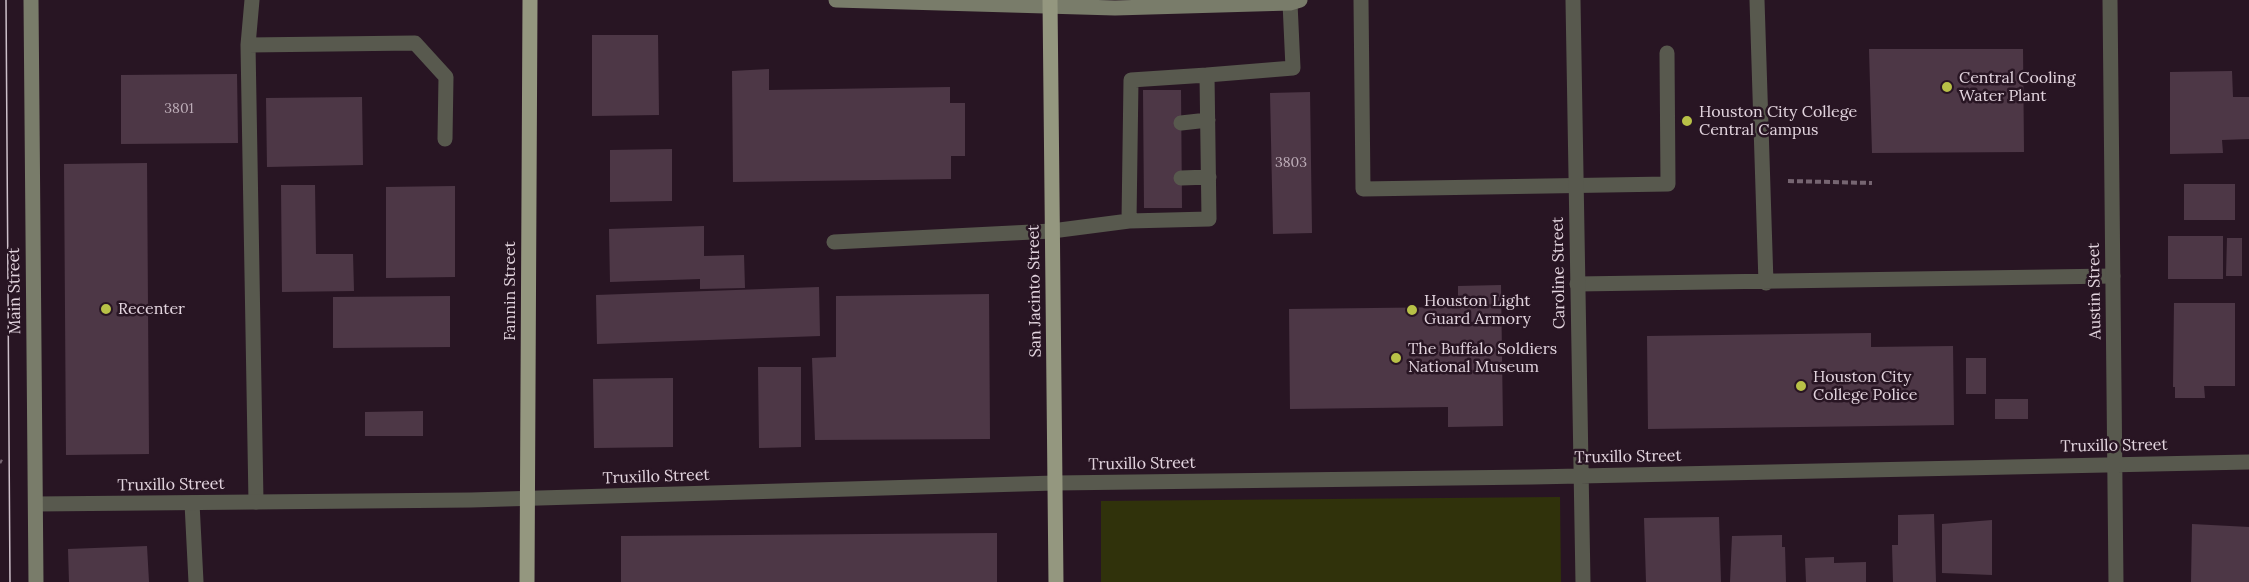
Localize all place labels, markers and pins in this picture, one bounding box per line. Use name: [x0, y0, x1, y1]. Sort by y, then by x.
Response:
place label: Central Cooling Water Plant: [1959, 68, 2076, 106]
marker: Central Cooling Water Plant: [1940, 80, 1954, 94]
place label: Houston City College Central Campus: [1699, 102, 1857, 140]
marker: Houston City College Central Campus: [1680, 114, 1694, 128]
place label: Houston Light Guard Armory: [1424, 291, 1531, 329]
place label: Recenter: [118, 299, 185, 319]
marker: Recenter: [99, 302, 113, 316]
marker: Houston Light Guard Armory: [1405, 303, 1419, 317]
place label: The Buffalo Soldiers National Museum: [1408, 339, 1557, 377]
marker: The Buffalo Soldiers National Museum: [1389, 351, 1403, 365]
place label: Houston City College Police: [1813, 367, 1917, 405]
marker: Houston City College Police: [1794, 379, 1808, 393]

